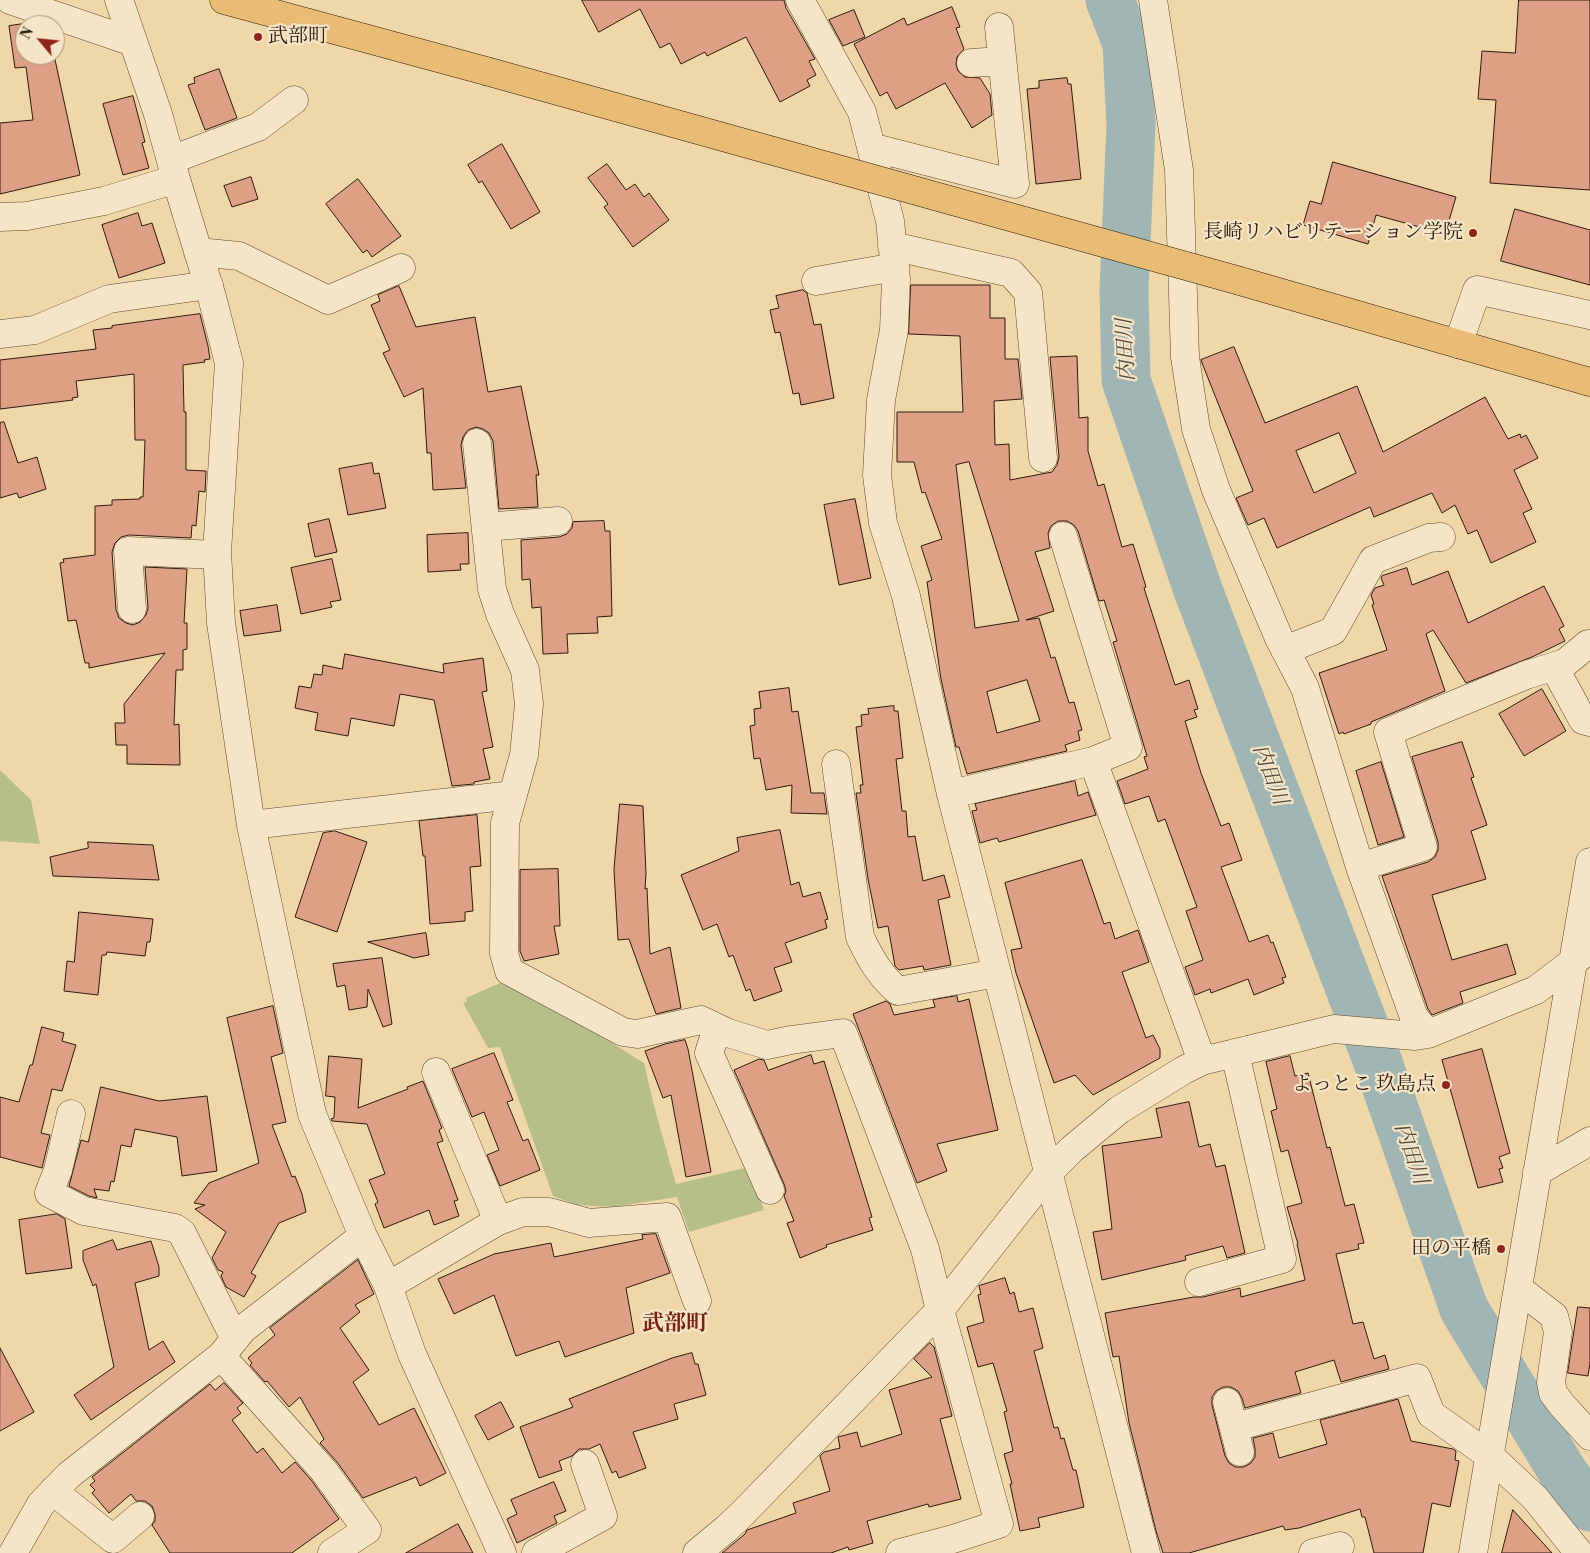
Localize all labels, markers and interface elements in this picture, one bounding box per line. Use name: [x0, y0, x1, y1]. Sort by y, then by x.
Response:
north arrow: [15, 15, 65, 65]
text: N: [17, 24, 38, 43]
place label: 武部町: [268, 25, 328, 49]
marker: 武部町: [252, 31, 264, 43]
place label: 長崎リハビリテーション学院: [1203, 221, 1463, 245]
marker: 長崎リハビリテーション学院: [1467, 227, 1479, 239]
water label: 内田川: [1113, 318, 1141, 382]
water label: 内田川: [1246, 741, 1292, 809]
place label: よっとこ 玖島点: [1292, 1073, 1436, 1097]
marker: よっとこ 玖島点: [1440, 1079, 1452, 1091]
water label: 内田川: [1388, 1120, 1432, 1188]
place label: 田の平橋: [1411, 1237, 1491, 1261]
marker: 田の平橋: [1495, 1243, 1507, 1255]
district label: 武部町: [642, 1312, 708, 1338]

